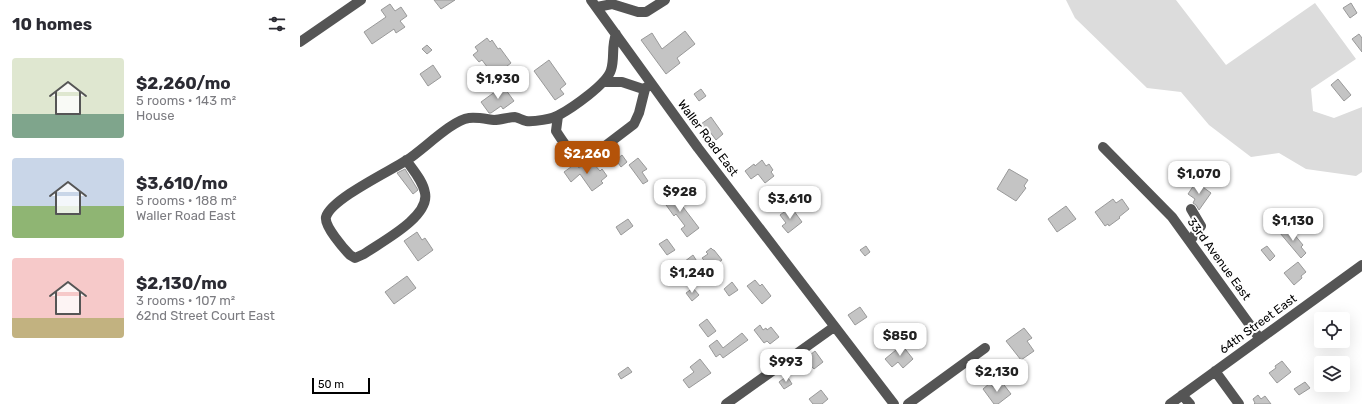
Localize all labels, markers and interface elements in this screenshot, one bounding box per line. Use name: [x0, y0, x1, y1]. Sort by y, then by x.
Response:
icon: filters: [266, 13, 288, 35]
text: 10 homes: [12, 14, 92, 34]
pin: $1,930: [465, 66, 531, 100]
text: $1,930: [476, 71, 520, 86]
text: $2,260/mo: [136, 73, 231, 93]
icon: home: [44, 74, 92, 122]
text: 5 rooms · 143 m²: [136, 93, 236, 108]
street label: Waller Road East: [675, 97, 741, 179]
text: House: [136, 108, 174, 123]
pin: $2,260: [554, 141, 620, 175]
text: $2,260: [564, 146, 610, 161]
pin: $1,070: [1166, 161, 1232, 195]
text: $1,070: [1177, 166, 1221, 181]
text: $3,610/mo: [136, 173, 228, 193]
icon: home: [44, 174, 92, 222]
pin: $928: [656, 179, 704, 213]
text: $928: [663, 184, 697, 199]
pin: $3,610: [757, 186, 823, 220]
text: $3,610: [768, 191, 812, 206]
text: 5 rooms · 188 m²: [136, 193, 237, 208]
text: Waller Road East: [136, 208, 235, 223]
pin: $1,130: [1260, 208, 1326, 242]
text: $1,130: [1272, 213, 1314, 228]
street label: 33rd Avenue East: [1184, 215, 1254, 303]
pin: $1,240: [659, 260, 725, 294]
text: $1,240: [670, 265, 714, 280]
text: $2,130/mo: [136, 273, 227, 293]
icon: home: [44, 274, 92, 322]
street label: 64th Street East: [1217, 291, 1300, 357]
text: 3 rooms · 107 m²: [136, 293, 235, 308]
text: 62nd Street Court East: [136, 308, 275, 323]
map controls: [1314, 312, 1350, 392]
button: locate: [1314, 312, 1350, 348]
pin: $850: [876, 323, 924, 357]
text: $850: [883, 328, 917, 343]
pin: $993: [762, 349, 810, 383]
text: $993: [769, 354, 803, 369]
button: layers: [1314, 356, 1350, 392]
pin: $2,130: [964, 359, 1030, 393]
text: $2,130: [975, 364, 1019, 379]
scale bar: [312, 376, 370, 395]
text: 50 m: [318, 378, 344, 391]

